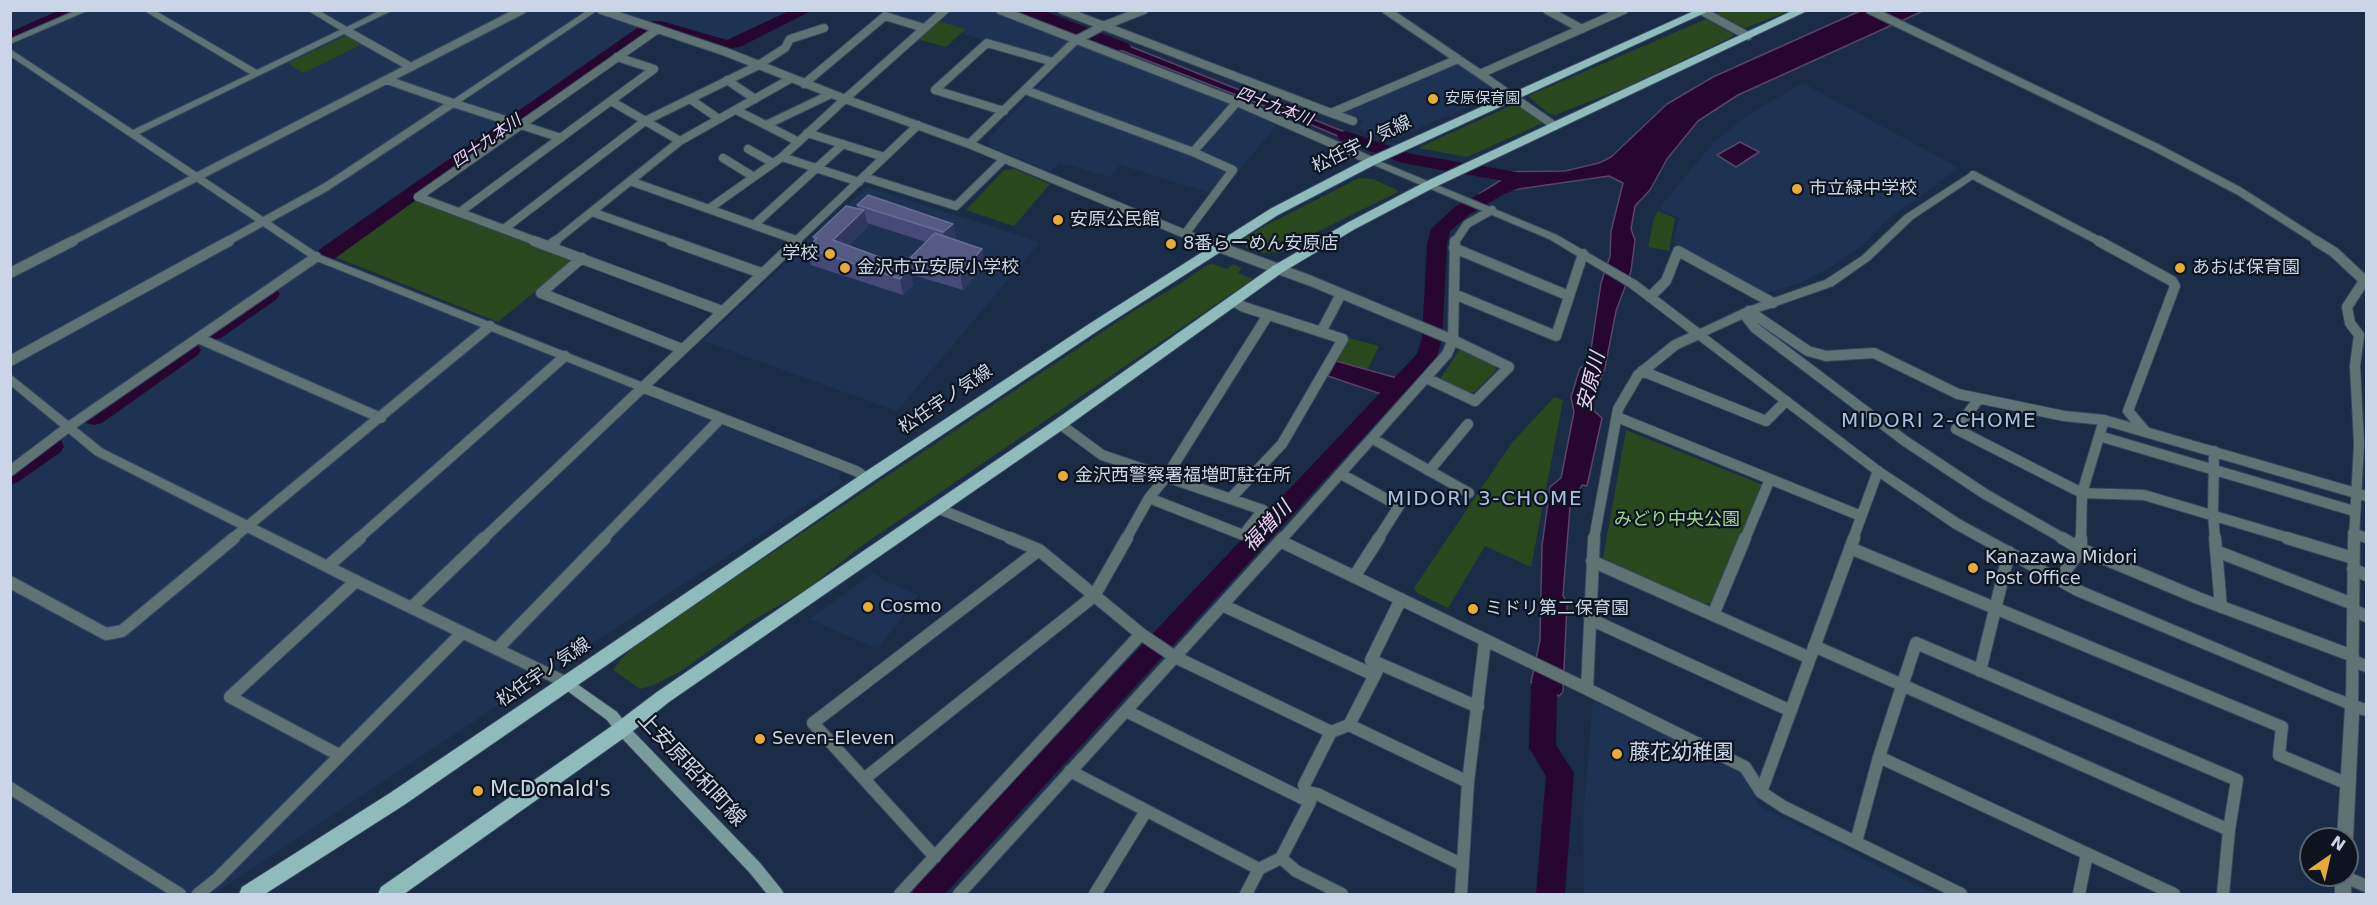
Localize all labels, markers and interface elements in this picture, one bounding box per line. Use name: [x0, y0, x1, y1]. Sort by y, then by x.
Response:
water label: 四十九本川: [1233, 84, 1315, 130]
place label: 安原保育園: [1445, 90, 1520, 108]
marker: 安原保育園: [1426, 92, 1440, 106]
water label: 四十九本川: [449, 111, 525, 173]
street label: 松任宇ノ気線: [1309, 112, 1415, 178]
place label: 市立緑中学校: [1809, 178, 1917, 200]
marker: 市立緑中学校: [1790, 182, 1804, 196]
place label: 安原公民館: [1070, 209, 1160, 231]
marker: 安原公民館: [1051, 213, 1065, 227]
place label: 8番らーめん安原店: [1183, 233, 1338, 255]
marker: 8番らーめん安原店: [1164, 237, 1178, 251]
place label: 学校: [782, 243, 818, 265]
marker: 学校: [823, 247, 837, 261]
place label: 金沢市立安原小学校: [857, 257, 1019, 279]
place label: あおば保育園: [2192, 257, 2300, 279]
marker: 金沢市立安原小学校: [838, 261, 852, 275]
marker: あおば保育園: [2173, 261, 2187, 275]
water label: 安原川: [1573, 350, 1611, 414]
street label: 松任宇ノ気線: [895, 361, 997, 439]
district label: MIDORI 2-CHOME: [1841, 410, 2037, 434]
place label: 金沢西警察署福増町駐在所: [1075, 465, 1291, 487]
marker: 金沢西警察署福増町駐在所: [1056, 469, 1070, 483]
district label: MIDORI 3-CHOME: [1387, 488, 1583, 512]
water label: 福増川: [1239, 497, 1297, 557]
park label: みどり中央公園: [1614, 509, 1740, 531]
place label: Kanazawa Midori Post Office: [1985, 547, 2137, 590]
marker: Kanazawa Midori Post Office: [1966, 561, 1980, 575]
place label: Cosmo: [880, 596, 942, 618]
place label: ミドリ第二保育園: [1485, 598, 1629, 620]
marker: Cosmo: [861, 600, 875, 614]
marker: ミドリ第二保育園: [1466, 602, 1480, 616]
street label: 松任宇ノ気線: [493, 634, 595, 712]
street label: 上安原昭和町線: [632, 708, 750, 832]
place label: Seven-Eleven: [772, 728, 895, 750]
marker: Seven-Eleven: [753, 732, 767, 746]
place label: 藤花幼稚園: [1629, 741, 1734, 767]
marker: 藤花幼稚園: [1610, 747, 1624, 761]
place label: McDonald's: [490, 778, 611, 804]
marker: McDonald's: [471, 784, 485, 798]
north arrow: [2299, 827, 2359, 887]
text: N: [2327, 832, 2349, 855]

